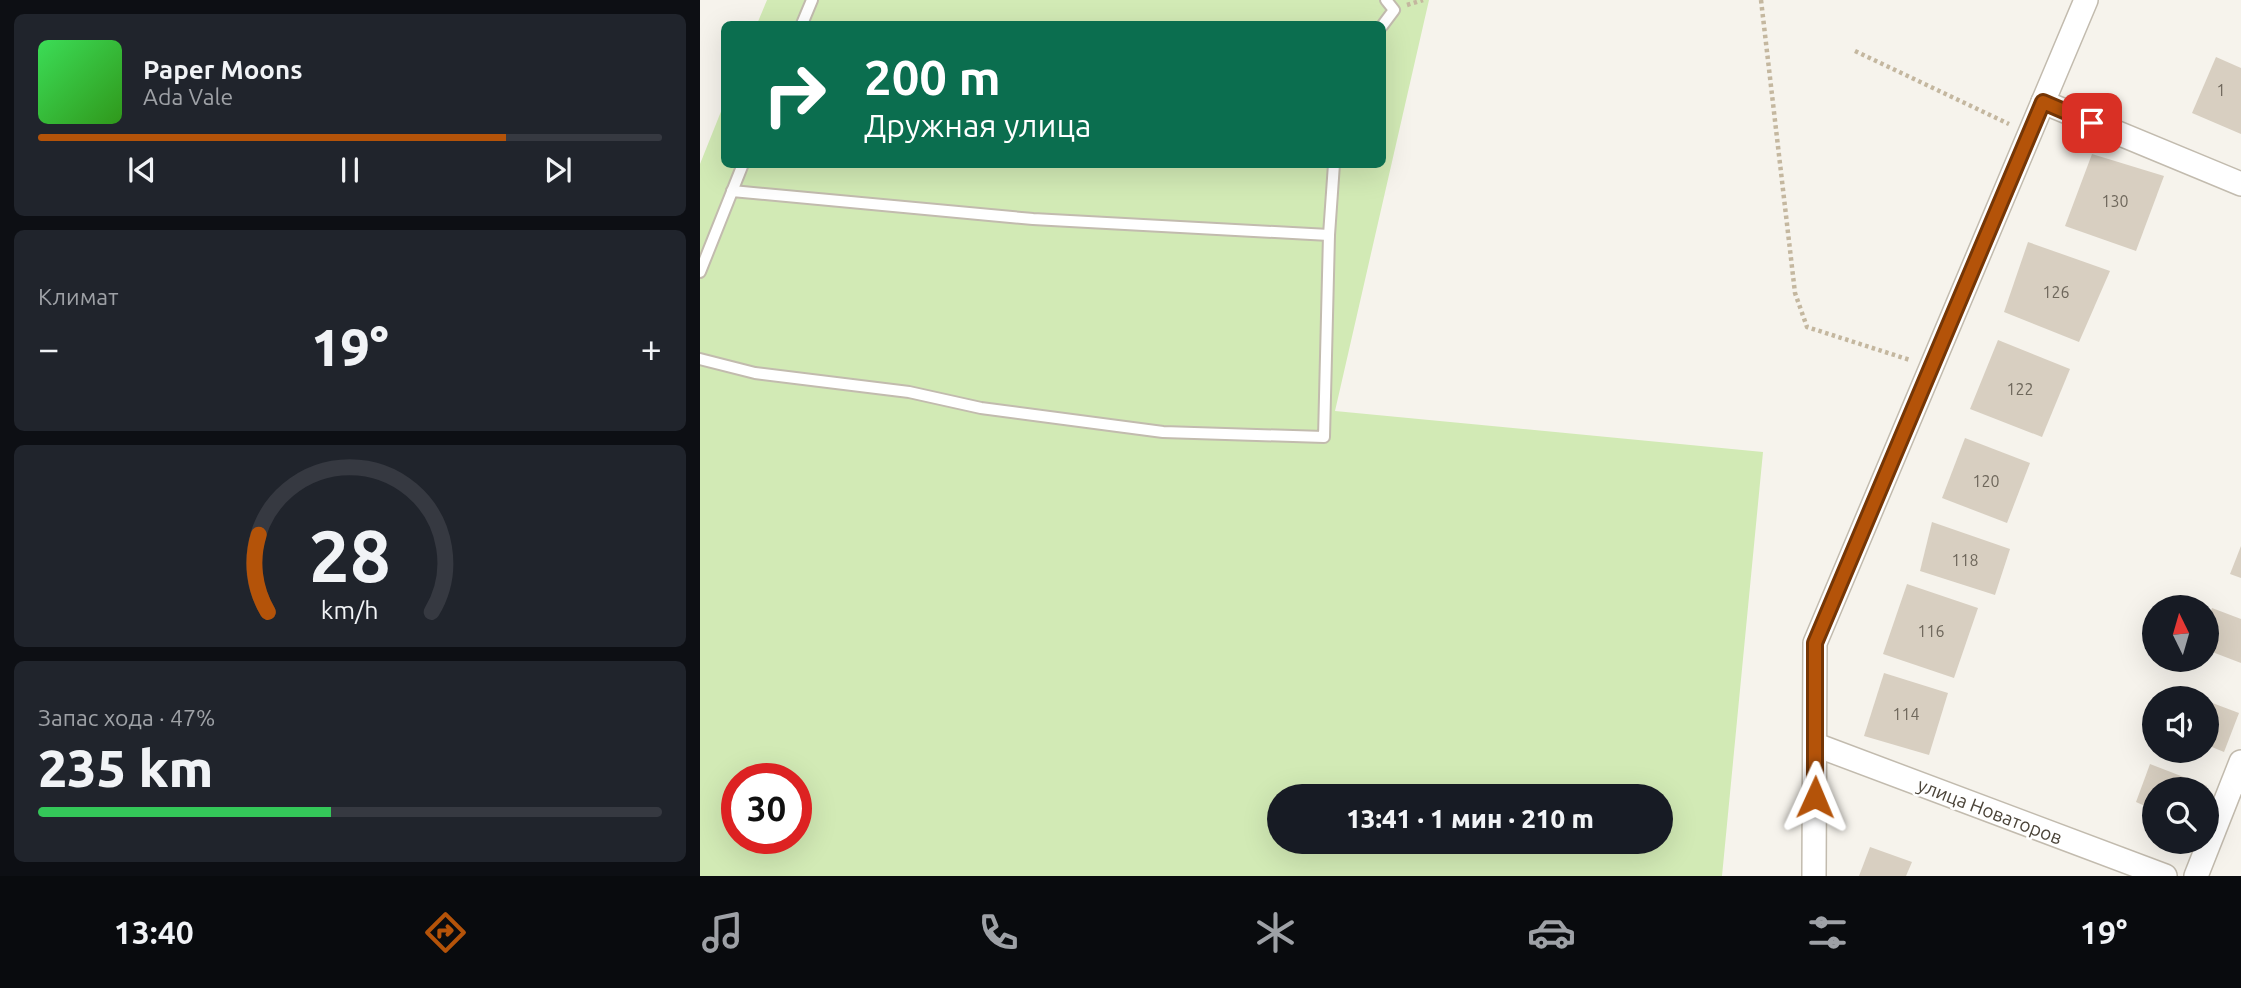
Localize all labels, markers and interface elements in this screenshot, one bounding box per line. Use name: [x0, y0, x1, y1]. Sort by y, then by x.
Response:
icon: right: [749, 49, 840, 140]
text: 200 m: [864, 49, 1001, 104]
text: Paper Moons: [143, 55, 302, 84]
house number: 1: [2216, 81, 2226, 99]
text: Ada Vale: [143, 84, 233, 109]
pin: [2062, 93, 2122, 153]
icon: arrive: [2073, 104, 2111, 142]
text: Дружная улица: [864, 107, 1092, 143]
icon: previous: [123, 151, 161, 189]
icon: pause: [331, 151, 369, 189]
icon: next: [539, 151, 577, 189]
house number: 130: [2101, 192, 2129, 210]
house number: 126: [2042, 283, 2070, 301]
text: Климат: [38, 284, 118, 309]
text: 19°: [311, 318, 389, 376]
text: −: [38, 327, 59, 369]
text: +: [641, 327, 662, 369]
house number: 122: [2006, 380, 2034, 398]
house number: 120: [1972, 472, 2000, 490]
text: 28: [309, 514, 391, 596]
house number: 118: [1951, 551, 1979, 569]
north arrow: [2142, 595, 2219, 672]
map controls: [2142, 595, 2219, 854]
text: km/h: [321, 596, 379, 624]
house number: 116: [1917, 622, 1945, 640]
button: sound: [2142, 686, 2219, 763]
text: Запас хода · 47%: [38, 705, 215, 730]
house number: 114: [1892, 705, 1920, 723]
text: 235 km: [38, 739, 213, 797]
position arrow: [1778, 760, 1852, 834]
speed limit sign: 30: [721, 763, 812, 854]
street label: улица Новаторов: [1915, 773, 2065, 849]
button: search: [2142, 777, 2219, 854]
text: 13:41 · 1 мин · 210 m: [1346, 804, 1594, 833]
icon: directions: [421, 908, 470, 957]
icon: music: [698, 908, 747, 957]
icon: phone: [974, 908, 1023, 957]
icon: climate: [1251, 908, 1300, 957]
icon: car: [1527, 908, 1576, 957]
icon: filters: [1803, 908, 1852, 957]
text: 13:40: [114, 914, 194, 950]
text: 19°: [2080, 914, 2127, 950]

